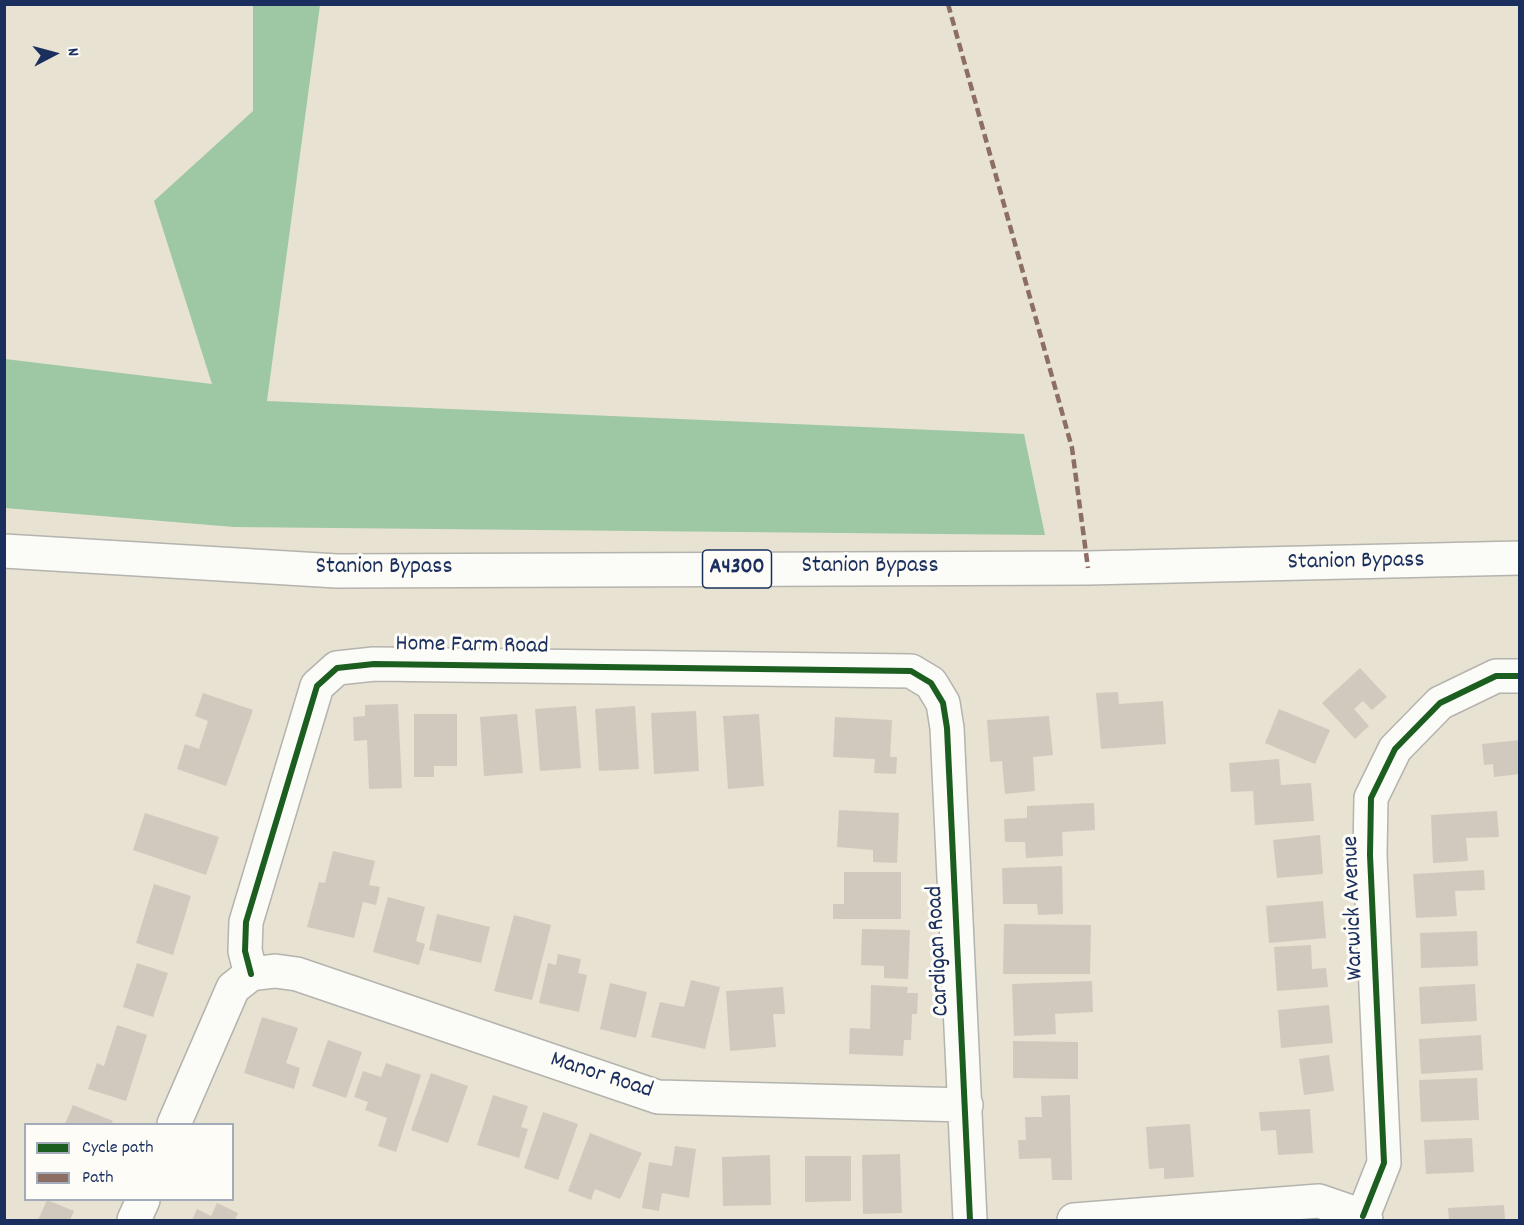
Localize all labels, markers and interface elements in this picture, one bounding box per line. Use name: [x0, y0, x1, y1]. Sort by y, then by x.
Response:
north arrow: [24, 24, 84, 84]
text: N: [61, 47, 84, 57]
street label: Stanion Bypass: [1287, 547, 1425, 579]
road number: A4300: [702, 550, 771, 588]
street label: Stanion Bypass: [801, 554, 939, 582]
street label: Stanion Bypass: [315, 555, 453, 583]
street label: Home Farm Road: [395, 631, 549, 663]
street label: Warwick Avenue: [1338, 835, 1372, 981]
street label: Cardigan Road: [922, 885, 958, 1017]
street label: Manor Road: [546, 1047, 656, 1107]
legend: [24, 1123, 234, 1201]
text: Cycle path: [82, 1136, 153, 1161]
text: Path: [82, 1166, 114, 1191]

